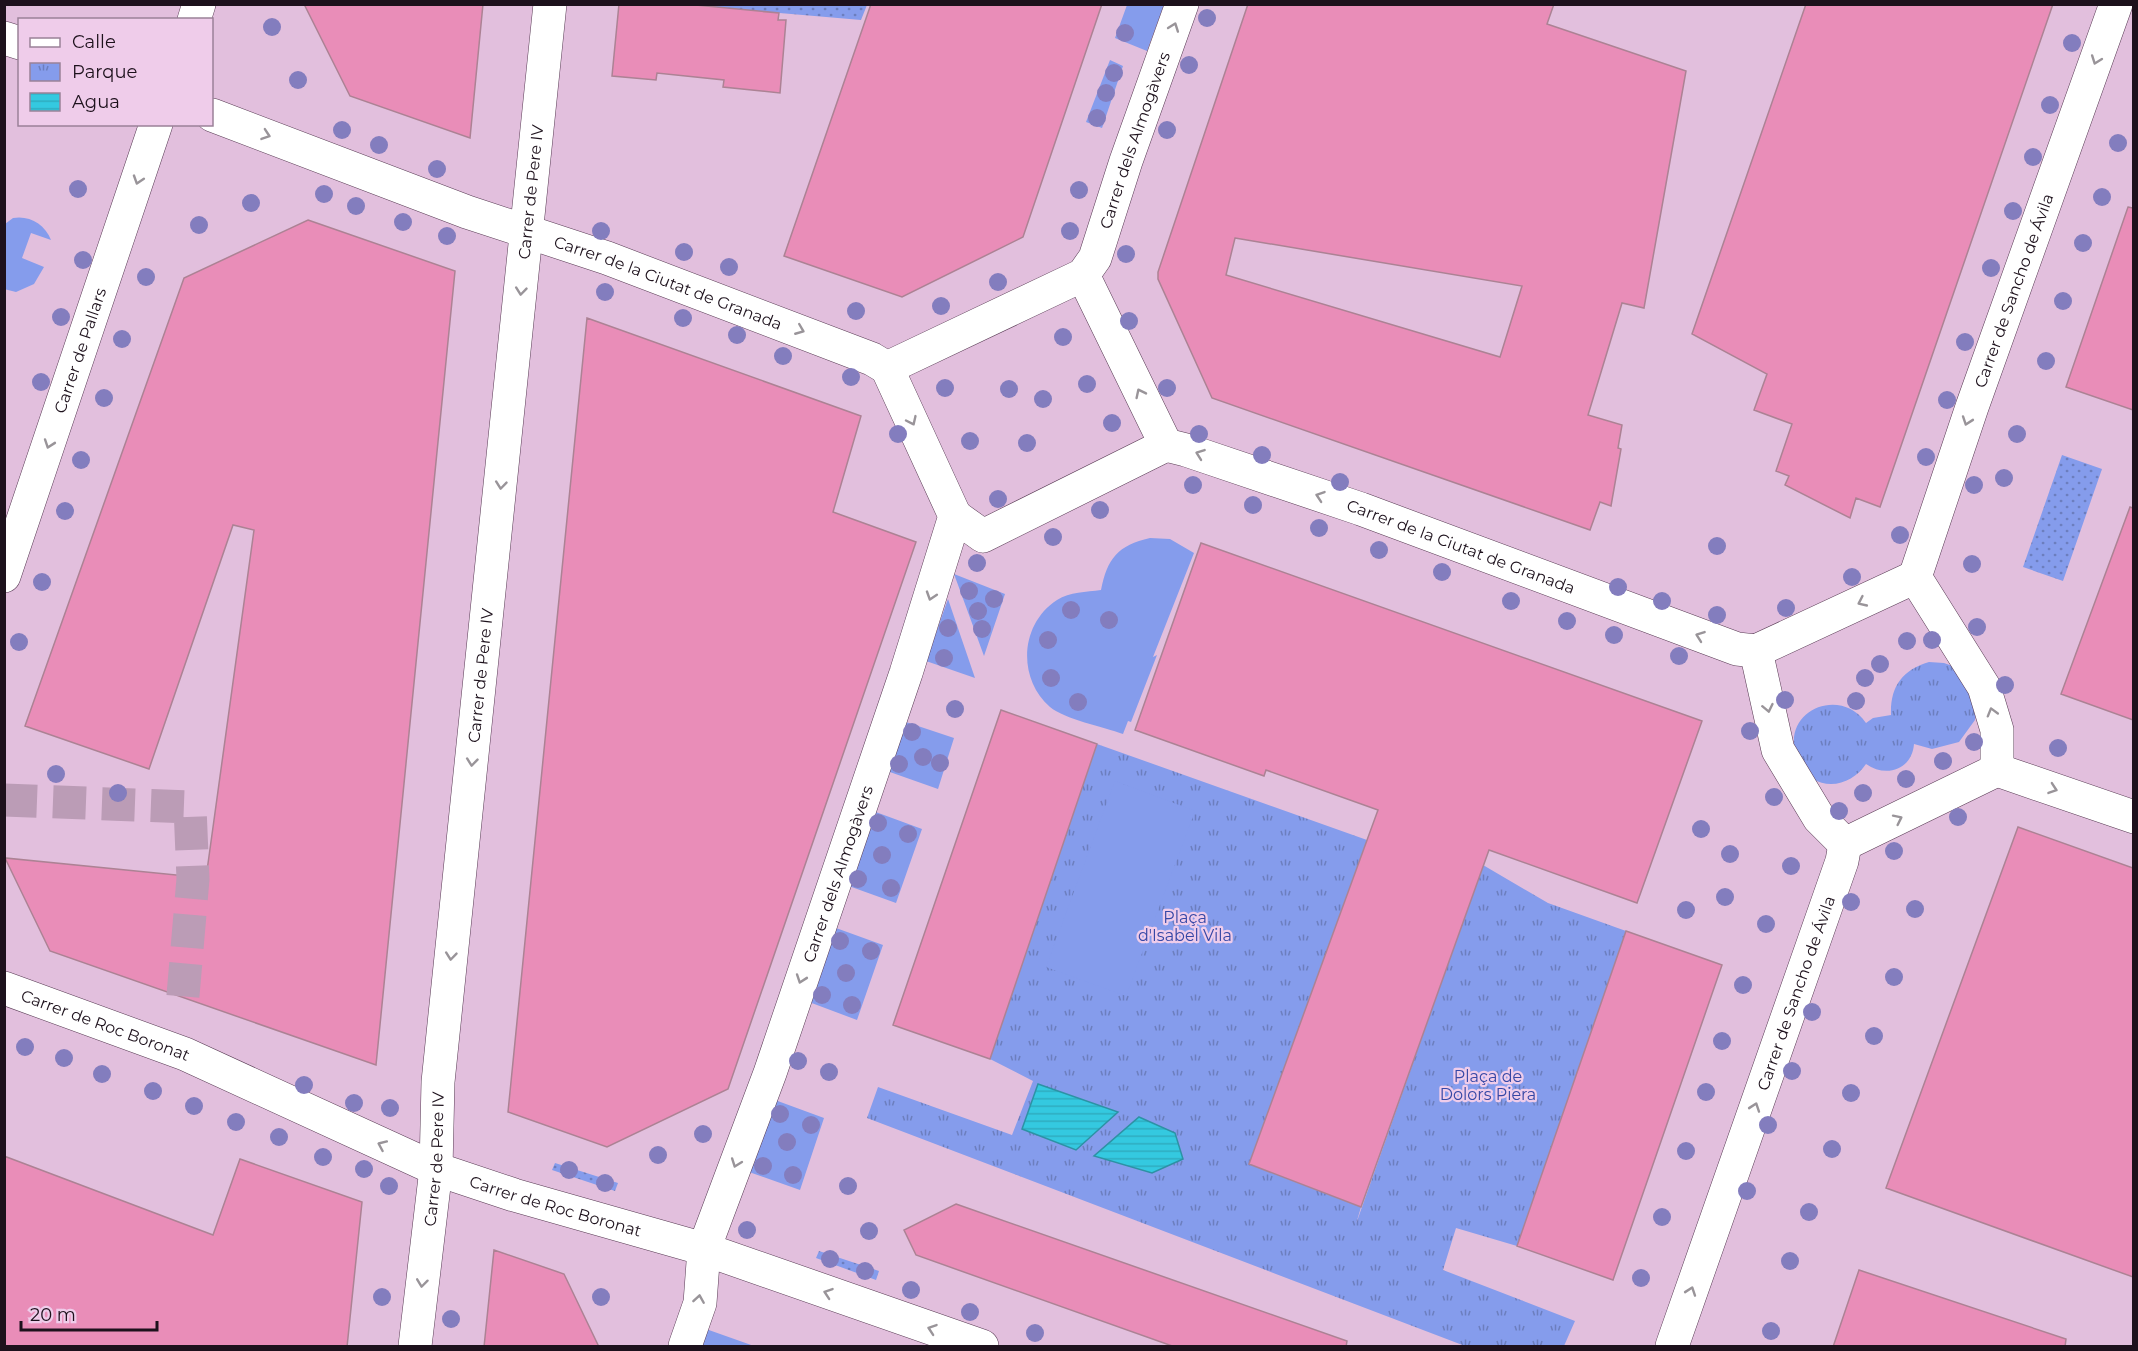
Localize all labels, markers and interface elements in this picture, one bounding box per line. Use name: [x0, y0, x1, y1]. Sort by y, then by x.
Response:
legend: [18, 18, 213, 126]
one-way arrow: [1167, 22, 1180, 32]
text: Calle: [72, 31, 116, 53]
street label: Carrer dels Almogàvers: [1096, 49, 1174, 231]
one-way arrow: [2091, 54, 2104, 64]
text: Parque: [72, 61, 138, 83]
text: Agua: [72, 91, 120, 113]
street label: Carrer de Pere IV: [514, 123, 547, 260]
one-way arrow: [260, 128, 271, 140]
one-way arrow: [133, 174, 145, 185]
street label: Carrer de Sancho de Ávila: [1970, 191, 2057, 390]
street label: Carrer de la Ciutat de Granada: [552, 232, 785, 333]
street label: Carrer de Pallars: [50, 285, 110, 416]
one-way arrow: [515, 286, 528, 296]
one-way arrow: [793, 323, 804, 335]
one-way arrow: [1136, 388, 1147, 399]
one-way arrow: [904, 414, 916, 425]
one-way arrow: [1961, 415, 1974, 426]
one-way arrow: [43, 438, 56, 449]
one-way arrow: [1195, 449, 1205, 462]
one-way arrow: [495, 480, 507, 489]
one-way arrow: [1315, 490, 1326, 503]
street label: Carrer de la Ciutat de Granada: [1344, 495, 1578, 597]
one-way arrow: [926, 590, 938, 601]
one-way arrow: [1857, 594, 1868, 606]
street label: Carrer de Pere IV: [464, 606, 497, 744]
one-way arrow: [1695, 630, 1706, 643]
one-way arrow: [1761, 703, 1774, 713]
one-way arrow: [1987, 707, 1999, 718]
one-way arrow: [466, 758, 478, 767]
one-way arrow: [2047, 781, 2058, 794]
street label: Carrer dels Almogàvers: [799, 783, 877, 965]
one-way arrow: [1891, 814, 1902, 826]
street label: Carrer de Sancho de Ávila: [1753, 893, 1839, 1093]
park label: Plaça d'Isabel Vila: [1138, 908, 1232, 945]
one-way arrow: [445, 952, 458, 961]
one-way arrow: [796, 973, 808, 984]
street label: Carrer de Roc Boronat: [18, 986, 193, 1065]
park label: Plaça de Dolors Piera: [1440, 1067, 1536, 1104]
street label: Carrer de Pere IV: [420, 1091, 447, 1227]
one-way arrow: [1748, 1102, 1761, 1113]
one-way arrow: [378, 1141, 389, 1153]
one-way arrow: [731, 1157, 744, 1168]
street label: Carrer de Roc Boronat: [467, 1171, 644, 1240]
one-way arrow: [416, 1279, 429, 1288]
one-way arrow: [1684, 1286, 1696, 1297]
one-way arrow: [823, 1287, 834, 1300]
scale bar: [21, 1294, 158, 1332]
one-way arrow: [693, 1294, 705, 1304]
text: 20 m: [30, 1304, 76, 1326]
one-way arrow: [928, 1324, 938, 1337]

